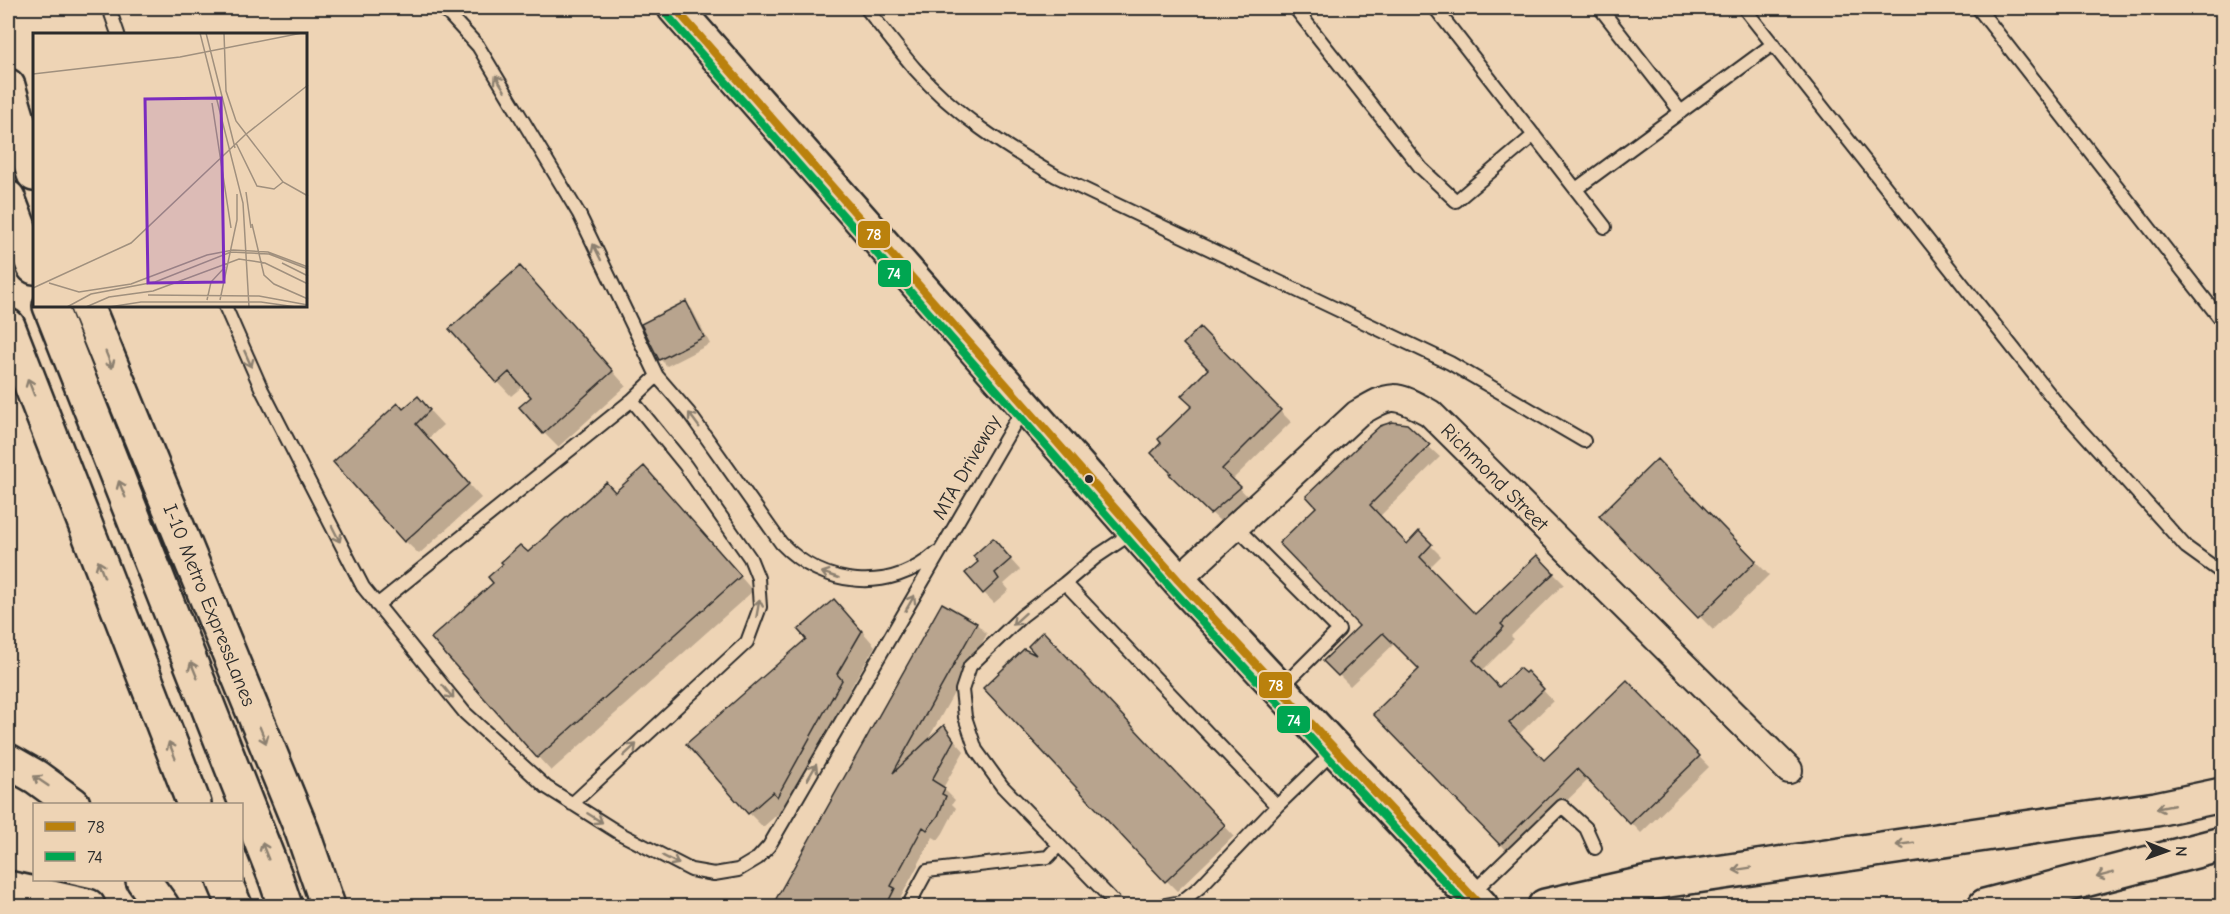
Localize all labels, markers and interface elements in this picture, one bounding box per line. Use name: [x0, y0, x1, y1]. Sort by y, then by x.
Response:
inset map: [33, 33, 308, 308]
one-way arrow: [494, 74, 506, 91]
line badge: 78: [857, 220, 891, 249]
text: 78: [867, 226, 881, 244]
one-way arrow: [591, 243, 603, 261]
line badge: 74: [877, 259, 912, 288]
text: 74: [887, 265, 901, 283]
one-way arrow: [104, 350, 115, 369]
one-way arrow: [243, 350, 255, 368]
one-way arrow: [25, 378, 36, 396]
street label: MTA Driveway: [927, 411, 1006, 523]
one-way arrow: [688, 412, 700, 428]
street label: Richmond Street: [1436, 419, 1554, 537]
unlabelled marker: [1083, 473, 1095, 485]
one-way arrow: [116, 480, 127, 498]
street label: I-10 Metro ExpressLanes: [158, 501, 261, 710]
one-way arrow: [330, 524, 342, 542]
one-way arrow: [95, 560, 106, 578]
one-way arrow: [821, 569, 840, 580]
one-way arrow: [904, 595, 916, 612]
one-way arrow: [753, 599, 764, 618]
one-way arrow: [1012, 612, 1027, 626]
one-way arrow: [188, 661, 199, 680]
line badge: 78: [1258, 671, 1293, 699]
text: 78: [1269, 677, 1283, 695]
one-way arrow: [441, 684, 454, 700]
line badge: 74: [1276, 705, 1311, 734]
text: 74: [1287, 712, 1301, 730]
one-way arrow: [258, 725, 269, 744]
one-way arrow: [166, 742, 177, 760]
one-way arrow: [623, 743, 638, 757]
one-way arrow: [806, 764, 818, 781]
one-way arrow: [34, 775, 50, 787]
one-way arrow: [2156, 802, 2175, 813]
legend: [33, 803, 243, 881]
one-way arrow: [586, 813, 603, 825]
text: 78: [87, 817, 105, 838]
north arrow: [2137, 821, 2197, 881]
one-way arrow: [1896, 839, 1915, 850]
one-way arrow: [259, 843, 270, 861]
text: N: [2172, 846, 2190, 857]
text: 74: [87, 847, 103, 868]
one-way arrow: [662, 854, 680, 866]
one-way arrow: [1732, 863, 1752, 874]
one-way arrow: [2096, 869, 2115, 881]

